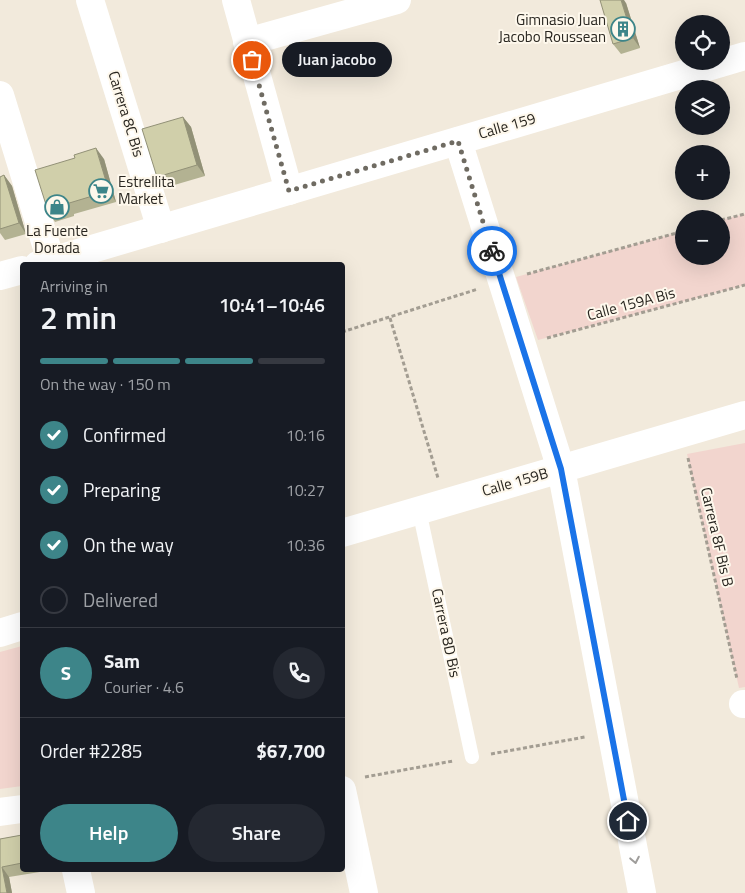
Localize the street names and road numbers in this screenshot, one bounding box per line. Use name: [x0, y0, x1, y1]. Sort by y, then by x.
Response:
street label: Carrera 8C Bis: [102, 68, 150, 160]
street label: Calle 159: [475, 106, 538, 145]
street label: Calle 159A Bis: [584, 281, 678, 326]
street label: Calle 159B: [479, 461, 551, 502]
street label: Carrera 8F Bis B: [695, 485, 740, 589]
street label: Carrera 8D Bis: [426, 586, 467, 679]

